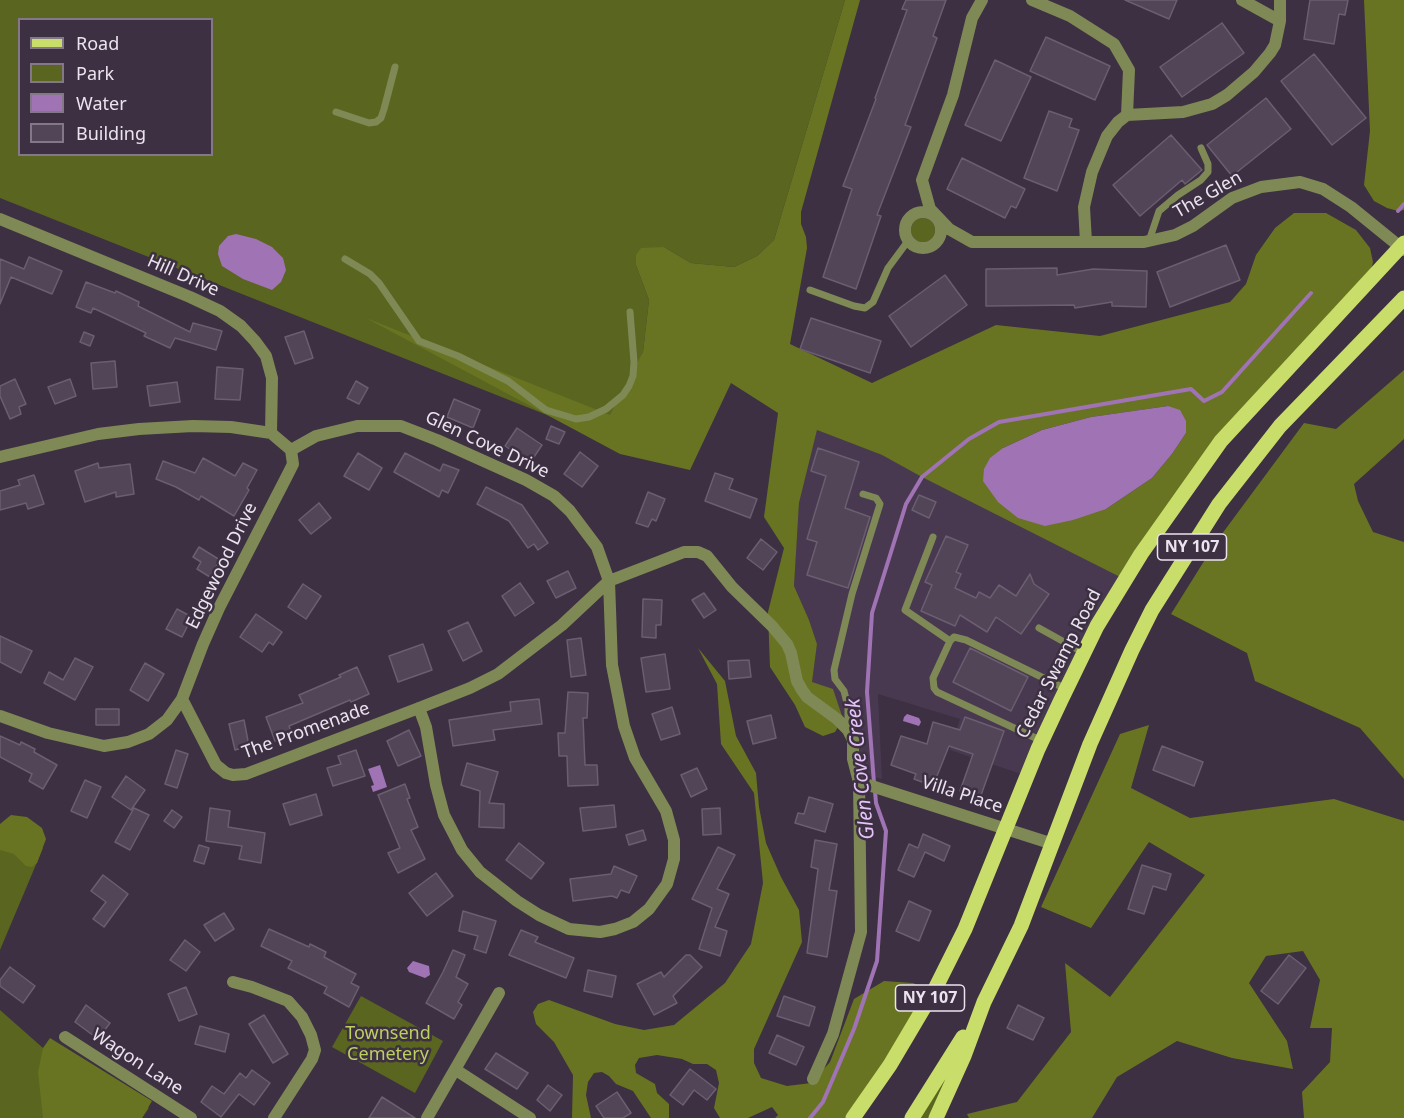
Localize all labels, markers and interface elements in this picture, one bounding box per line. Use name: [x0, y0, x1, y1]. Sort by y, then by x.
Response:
legend: [18, 18, 213, 156]
text: Road: [76, 31, 119, 55]
text: Park: [76, 61, 114, 85]
text: Water: [76, 91, 127, 115]
text: Building: [76, 121, 146, 145]
street label: The Glen: [1170, 167, 1246, 223]
street label: Hill Drive: [144, 251, 222, 301]
street label: Glen Cove Drive: [422, 407, 552, 483]
street label: Edgewood Drive: [182, 499, 262, 633]
road number: NY 107: [1158, 534, 1226, 560]
street label: Cedar Swamp Road: [1012, 586, 1106, 742]
water label: Glen Cove Creek: [842, 697, 880, 841]
street label: The Promenade: [239, 698, 373, 764]
street label: Villa Place: [919, 772, 1005, 818]
road number: NY 107: [896, 985, 964, 1011]
park label: Townsend Cemetery: [345, 1023, 431, 1066]
street label: Wagon Lane: [87, 1024, 187, 1100]

